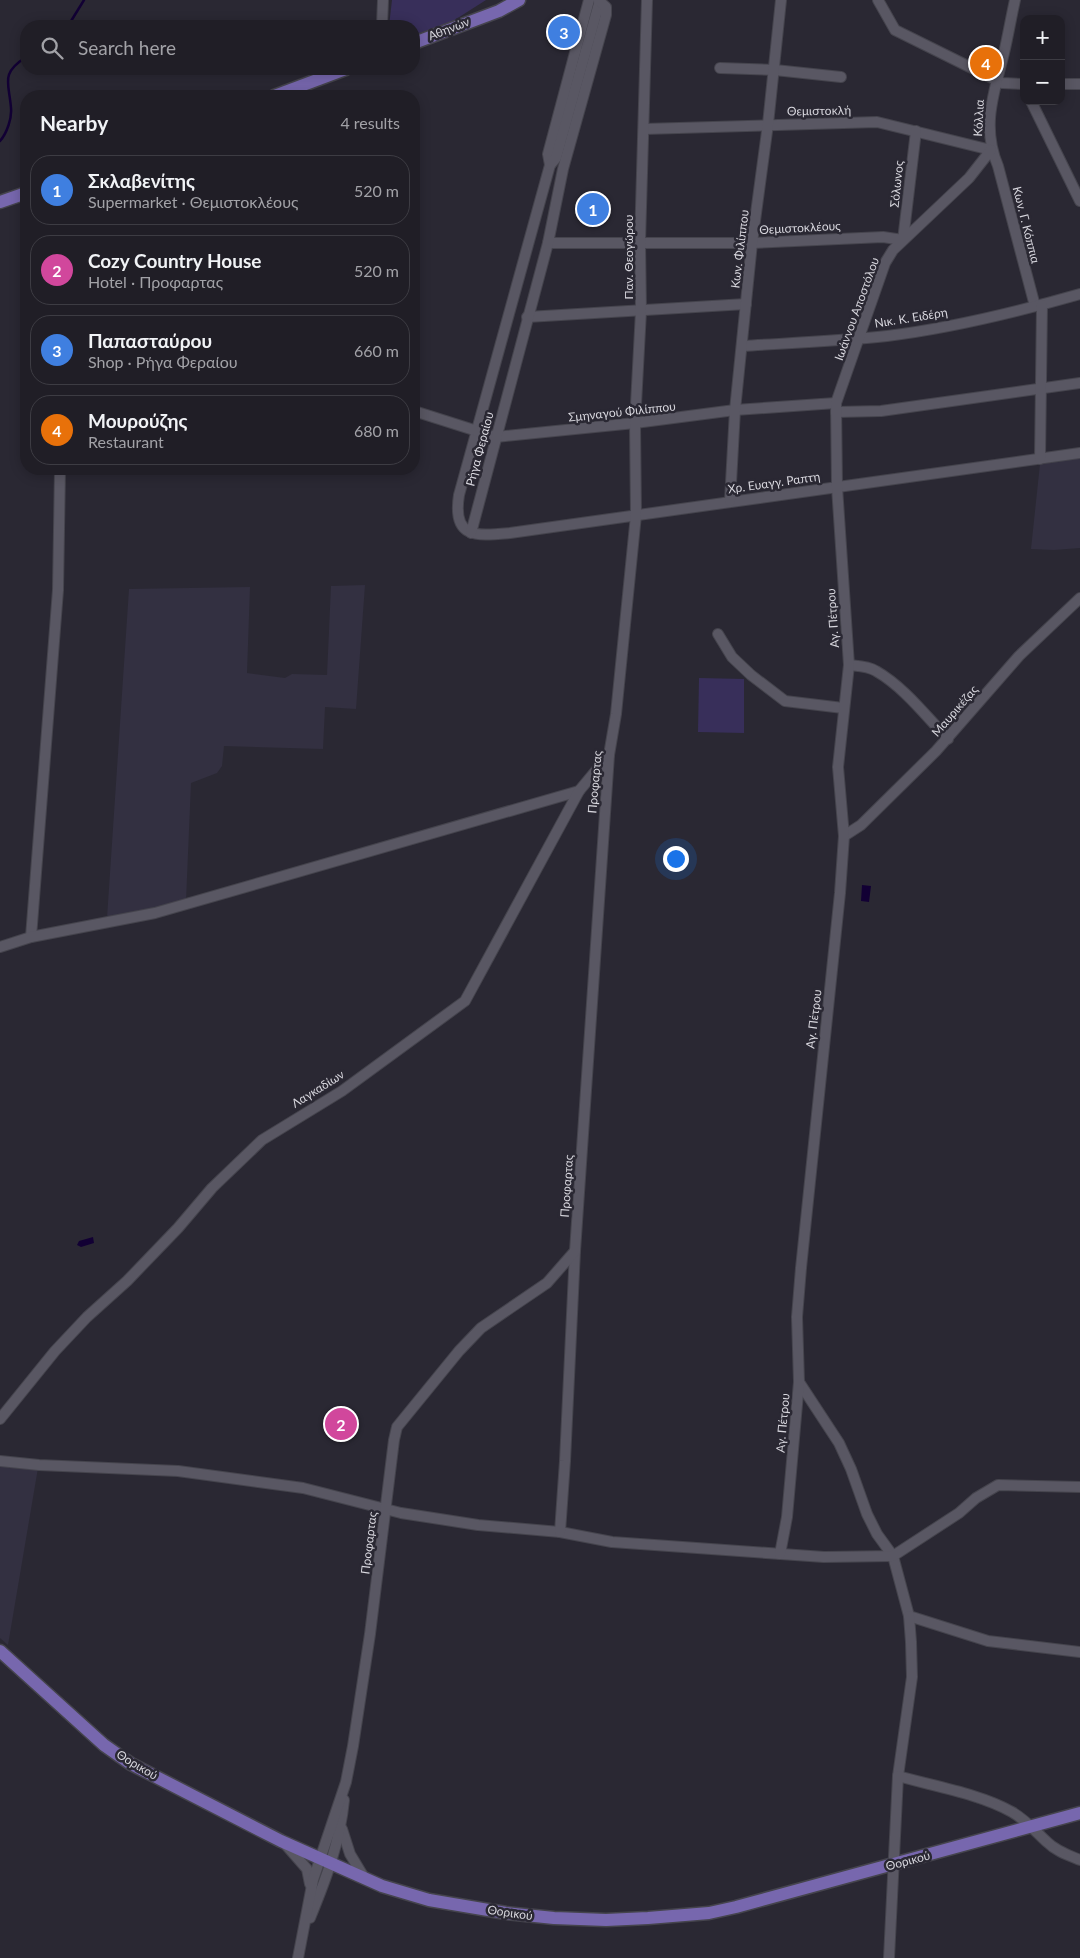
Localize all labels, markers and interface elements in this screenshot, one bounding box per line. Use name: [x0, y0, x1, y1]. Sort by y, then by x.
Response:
pin: 3: [548, 13, 580, 51]
street label: Αθηνών: [426, 14, 472, 43]
map controls: [1020, 15, 1065, 105]
button: +: [1020, 15, 1065, 60]
search box: [20, 20, 420, 75]
icon: search: [38, 34, 66, 62]
text: Search here: [78, 36, 176, 59]
pin: 4: [970, 44, 1002, 82]
button: −: [1020, 60, 1065, 105]
street label: Κόλλια: [970, 98, 987, 137]
street label: Θεμιστοκλή: [787, 102, 851, 119]
text: Nearby: [40, 110, 108, 135]
text: 4 results: [340, 113, 400, 132]
street label: Σόλωνος: [887, 159, 906, 208]
text: Σκλαβενίτης: [88, 169, 195, 192]
text: 1: [52, 181, 62, 200]
text: 520 m: [354, 181, 399, 200]
street label: Κων. Γ. Κόππια: [1010, 185, 1044, 266]
pin: 1: [577, 190, 609, 228]
text: Supermarket · Θεμιστοκλέους: [88, 192, 298, 211]
street label: Κων. Φιλίππου: [727, 209, 752, 289]
street label: Παν. Θεογώρου: [621, 215, 636, 299]
street label: Θεμιστοκλέους: [759, 218, 841, 237]
text: Cozy Country House: [88, 249, 261, 272]
street label: Ιωάννου Αποστόλου: [831, 255, 882, 363]
text: 2: [52, 261, 62, 280]
text: 520 m: [354, 261, 399, 280]
text: Hotel · Προφαρτας: [88, 272, 223, 291]
street label: Νικ. Κ. Ειδέρη: [873, 304, 949, 331]
text: Παπασταύρου: [88, 329, 212, 352]
text: 3: [52, 341, 62, 360]
text: 660 m: [354, 341, 399, 360]
text: Shop · Ρήγα Φεραίου: [88, 352, 238, 371]
street label: Σμηναγού Φιλίππου: [567, 398, 676, 425]
text: Μουρούζης: [88, 409, 187, 432]
street label: Ρήγα Φεραίου: [462, 410, 497, 488]
text: 4: [52, 421, 62, 440]
text: 680 m: [354, 421, 399, 440]
text: Restaurant: [88, 432, 164, 451]
street label: Χρ. Ευαγγ. Ραπτη: [727, 469, 821, 496]
street label: Αγ. Πέτρου: [823, 588, 842, 648]
street label: Μαυρικέζας: [928, 682, 981, 739]
street label: Προφαρτας: [584, 749, 605, 814]
your location: [663, 846, 689, 872]
street label: Αγ. Πέτρου: [802, 989, 825, 1049]
street label: Λαγκαδίων: [289, 1066, 347, 1111]
street label: Προφαρτας: [557, 1154, 576, 1218]
street label: Αγ. Πέτρου: [772, 1393, 793, 1453]
pin: 2: [325, 1405, 357, 1443]
street label: Προφαρτας: [357, 1510, 380, 1575]
street label: Θορικού: [114, 1746, 161, 1783]
street label: Θορικού: [884, 1847, 932, 1874]
street label: Θορικού: [487, 1902, 534, 1923]

